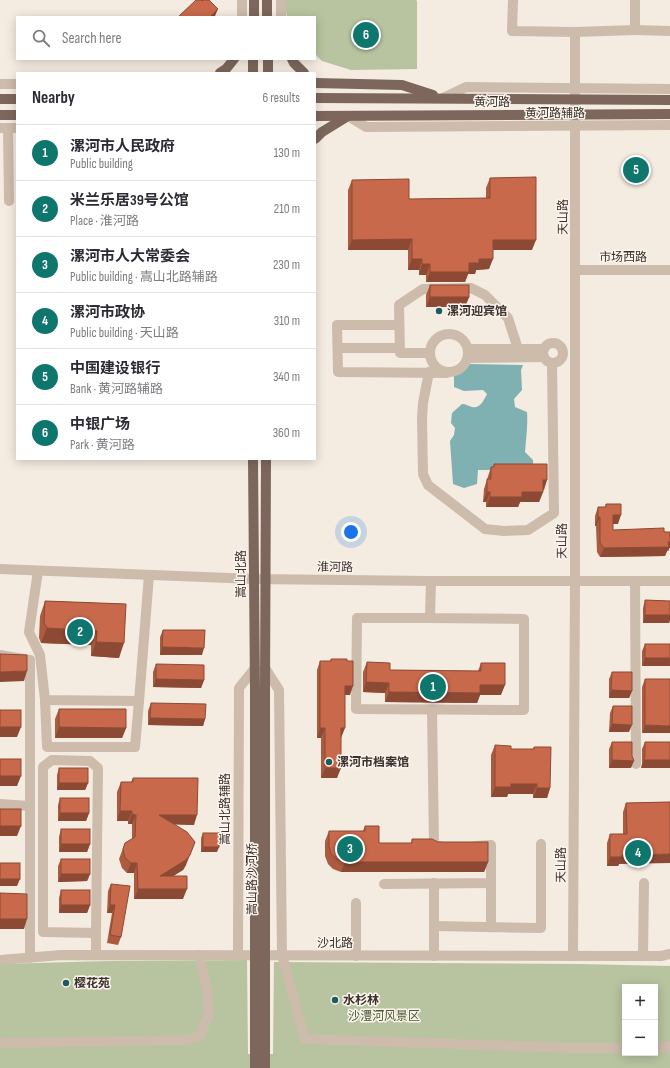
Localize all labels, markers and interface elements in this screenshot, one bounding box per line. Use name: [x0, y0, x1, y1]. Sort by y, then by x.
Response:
search box: [16, 16, 316, 60]
pin: 6: [353, 20, 379, 50]
icon: search: [30, 27, 52, 49]
text: Search here: [62, 29, 122, 48]
text: Nearby: [32, 88, 75, 108]
text: 6 results: [262, 90, 300, 106]
street label: 黄河路: [474, 95, 510, 110]
street label: 黄河路辅路: [525, 106, 585, 121]
text: 漯河市人民政府: [70, 137, 175, 156]
text: 1: [42, 145, 48, 161]
text: 130 m: [274, 145, 300, 161]
pin: 5: [623, 155, 649, 185]
text: Public building: [70, 156, 133, 172]
text: 米兰乐居39号公馆: [70, 191, 189, 210]
street label: 天山路: [556, 199, 571, 235]
text: 2: [42, 201, 48, 217]
text: 210 m: [274, 201, 300, 217]
text: Place · 淮河路: [70, 213, 139, 229]
text: 漯河市人大常委会: [70, 247, 190, 266]
street label: 市场西路: [599, 250, 647, 265]
text: 3: [42, 257, 48, 273]
text: 230 m: [273, 257, 300, 273]
text: Public building · 嵩山北路辅路: [70, 269, 218, 285]
text: 漯河市政协: [70, 303, 145, 322]
place label: 漯河迎宾馆: [447, 304, 507, 319]
marker: 漯河迎宾馆: [434, 306, 444, 316]
text: 4: [42, 313, 48, 329]
text: 310 m: [274, 313, 300, 329]
text: Public building · 天山路: [70, 325, 179, 341]
text: 中国建设银行: [70, 359, 160, 378]
text: 5: [42, 369, 48, 385]
text: 340 m: [273, 369, 300, 385]
text: Bank · 黄河路辅路: [70, 381, 163, 397]
text: 中银广场: [70, 415, 130, 434]
text: 6: [42, 425, 48, 441]
text: 360 m: [273, 425, 300, 441]
text: Park · 黄河路: [70, 437, 135, 453]
your location: [341, 522, 361, 542]
street label: 天山路: [555, 523, 570, 559]
street label: 嵩山北路: [234, 550, 249, 598]
street label: 淮河路: [317, 560, 353, 575]
pin: 2: [67, 617, 93, 647]
pin: 1: [420, 672, 446, 702]
place label: 漯河市档案馆: [337, 755, 409, 770]
marker: 漯河市档案馆: [324, 757, 334, 767]
street label: 嵩山北路辅路: [218, 773, 233, 845]
pin: 3: [337, 834, 363, 864]
pin: 4: [625, 838, 651, 868]
street label: 嵩山路沙河桥: [245, 843, 260, 915]
street label: 天山路: [554, 847, 569, 883]
street label: 沙北路: [317, 936, 353, 951]
place label: 樱花苑: [74, 976, 110, 991]
marker: 樱花苑: [61, 978, 71, 988]
map controls: [622, 984, 658, 1056]
button: +: [622, 984, 658, 1020]
place label: 水杉林: [343, 993, 379, 1008]
marker: 水杉林: [330, 995, 340, 1005]
park label: 沙澧河风景区: [348, 1009, 420, 1024]
button: −: [622, 1020, 658, 1056]

